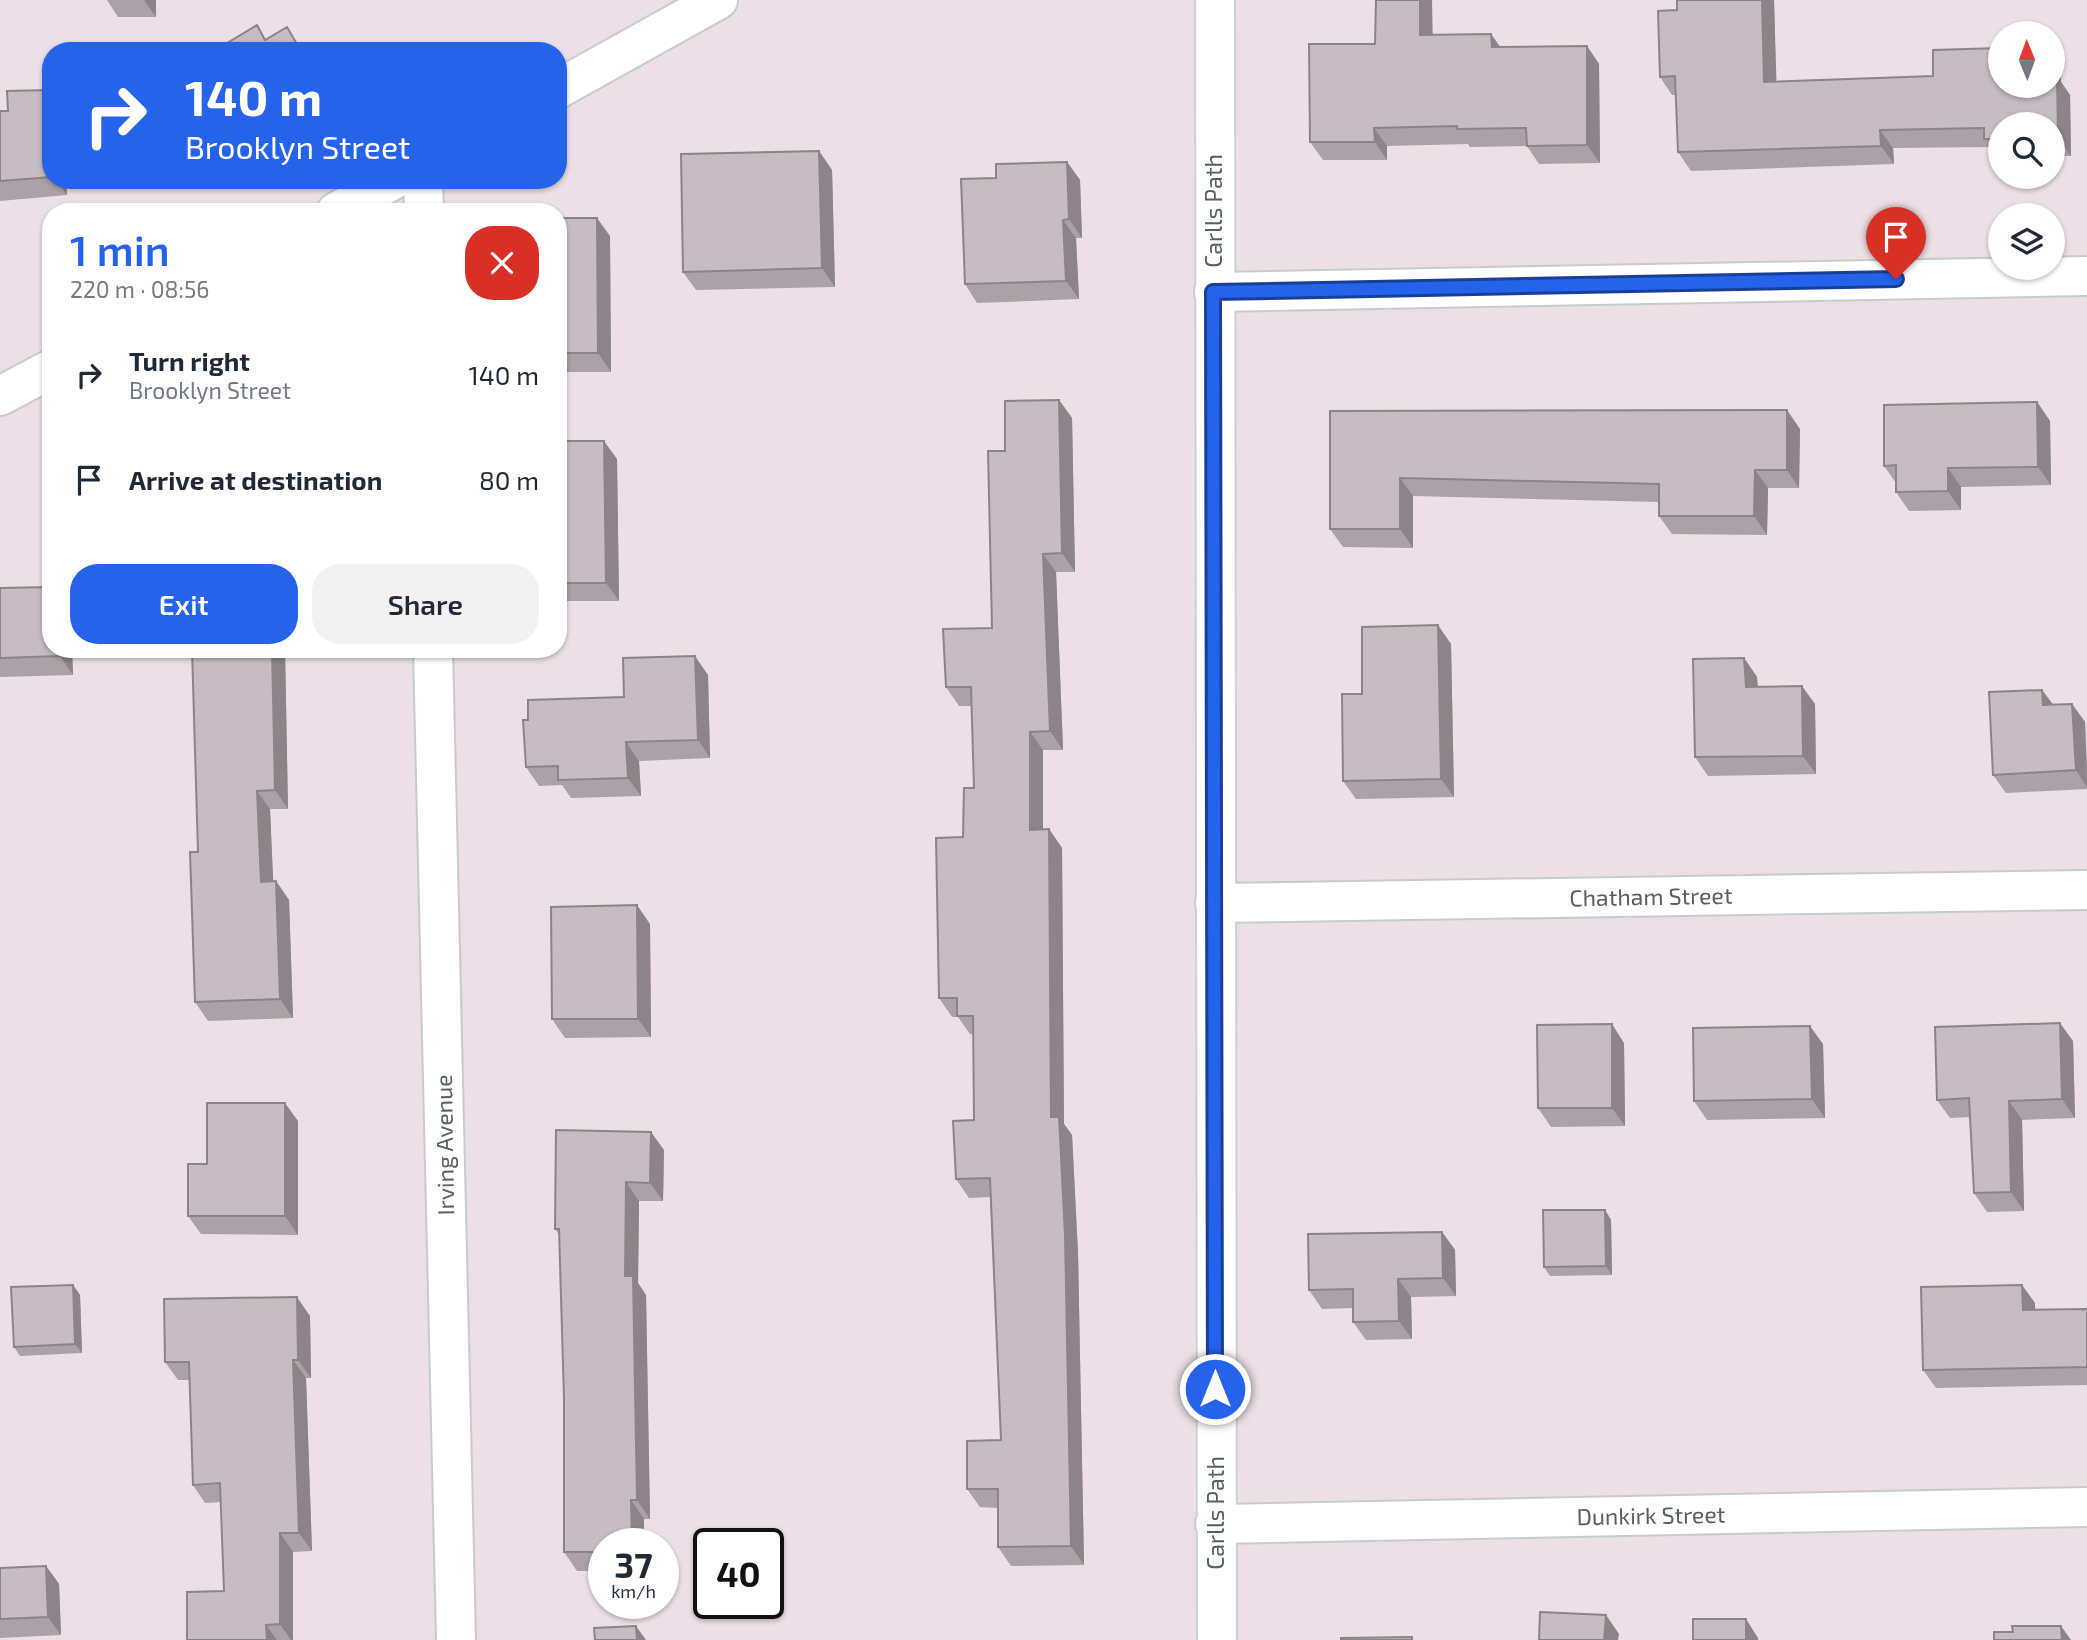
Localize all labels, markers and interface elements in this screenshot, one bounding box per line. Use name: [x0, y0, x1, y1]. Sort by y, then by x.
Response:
north arrow: [1988, 21, 2065, 98]
map controls: [1988, 21, 2065, 280]
text: 140 m: [185, 67, 322, 126]
icon: right: [70, 70, 161, 161]
button: search: [1988, 112, 2065, 189]
text: Brooklyn Street: [185, 127, 410, 165]
street label: Carlls Path: [1199, 154, 1227, 268]
button: layers: [1988, 203, 2065, 280]
pin: [1866, 207, 1926, 279]
icon: arrive: [1877, 218, 1915, 256]
text: 1 min: [70, 224, 170, 274]
button: close: [465, 226, 539, 300]
text: 220 m · 08:56: [70, 275, 209, 303]
text: Turn right: [129, 345, 250, 376]
icon: right: [70, 356, 108, 394]
text: 140 m: [468, 359, 539, 390]
text: Brooklyn Street: [129, 376, 291, 404]
icon: arrive: [70, 461, 108, 499]
text: Arrive at destination: [129, 464, 382, 495]
text: 80 m: [479, 464, 539, 495]
button: Exit: [70, 564, 298, 644]
button: Share: [312, 564, 539, 644]
street label: Chatham Street: [1569, 881, 1733, 911]
street label: Irving Avenue: [429, 1074, 459, 1216]
position arrow: [1178, 1352, 1252, 1426]
street label: Carlls Path: [1201, 1456, 1229, 1570]
street label: Dunkirk Street: [1576, 1500, 1726, 1530]
speed limit sign: 40: [693, 1528, 784, 1619]
text: 37: [614, 1543, 653, 1585]
text: km/h: [611, 1580, 656, 1602]

